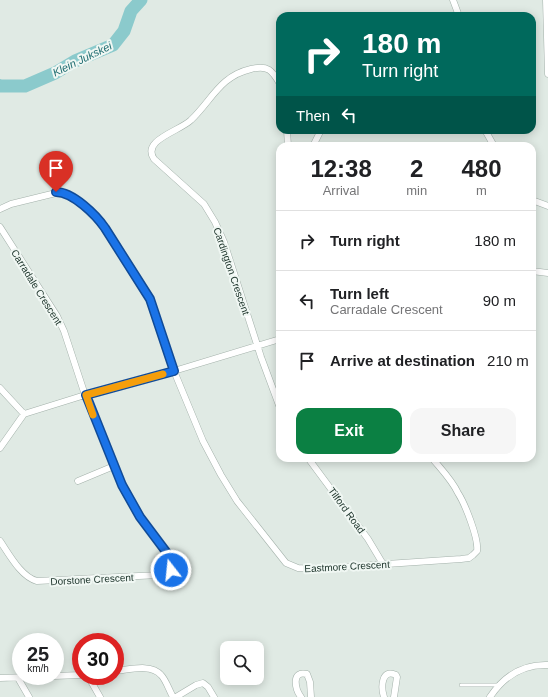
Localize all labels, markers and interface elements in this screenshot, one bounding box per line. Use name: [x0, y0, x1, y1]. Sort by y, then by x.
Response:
icon: right: [296, 28, 348, 80]
text: 180 m: [362, 28, 441, 59]
water label: Klein Jukskei: [51, 39, 114, 78]
text: Turn right: [362, 61, 438, 81]
icon: left: [338, 104, 360, 126]
text: Then: [296, 107, 330, 124]
pin: [39, 151, 73, 192]
text: 12:38: [310, 155, 372, 182]
text: 2: [410, 155, 423, 182]
text: 480: [462, 155, 502, 182]
icon: arrive: [45, 157, 67, 179]
text: Arrival: [323, 183, 360, 198]
text: min: [406, 183, 427, 198]
text: m: [476, 183, 487, 198]
street label: Cardington Crescent: [211, 226, 252, 317]
icon: right: [296, 230, 318, 252]
text: Turn right: [330, 232, 400, 249]
text: 180 m: [474, 232, 516, 249]
street label: Carradale Crescent: [9, 248, 64, 327]
text: Turn left: [330, 285, 389, 302]
icon: left: [296, 290, 318, 312]
text: 90 m: [483, 292, 516, 309]
text: Carradale Crescent: [330, 302, 443, 317]
icon: arrive: [296, 350, 318, 372]
text: Arrive at destination: [330, 352, 475, 369]
text: 210 m: [487, 352, 529, 369]
button: Exit: [296, 408, 402, 454]
button: Share: [410, 408, 516, 454]
street label: Tilford Road: [326, 485, 367, 535]
position arrow: [150, 549, 192, 591]
street label: Eastmore Crescent: [304, 559, 390, 574]
street label: Dorstone Crescent: [50, 572, 134, 587]
speed limit sign: 30: [72, 633, 124, 685]
map controls: [220, 641, 264, 685]
button: search: [220, 641, 264, 685]
text: 25: [27, 643, 49, 665]
text: km/h: [27, 663, 49, 674]

